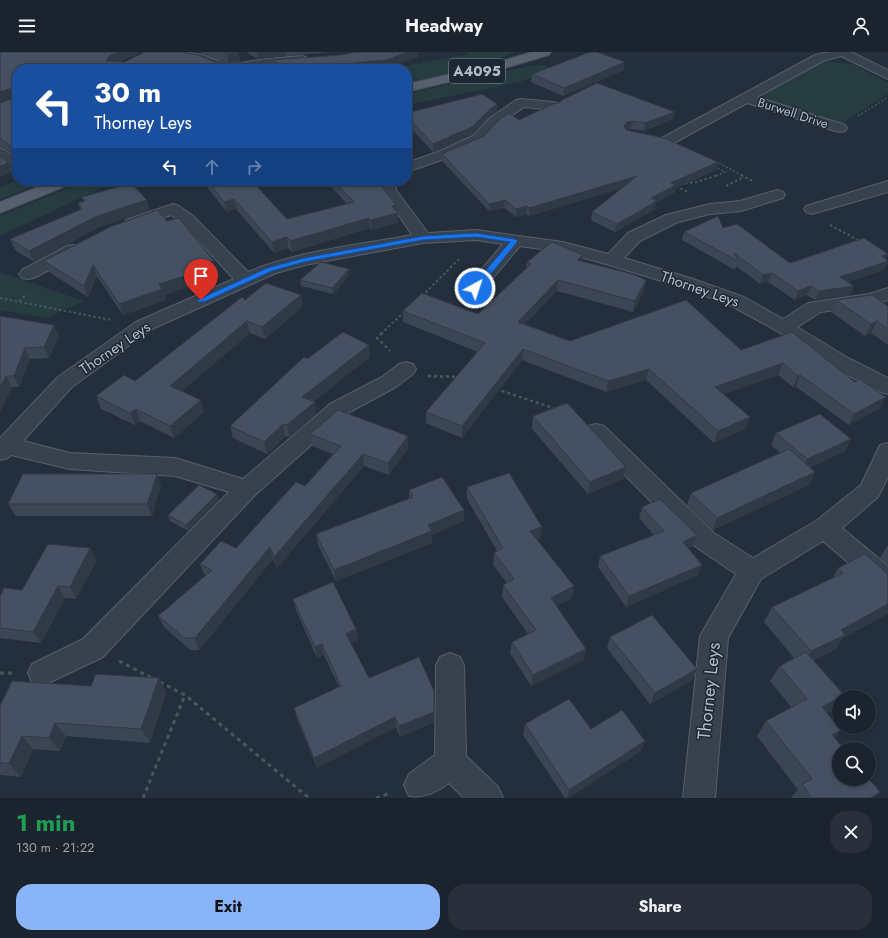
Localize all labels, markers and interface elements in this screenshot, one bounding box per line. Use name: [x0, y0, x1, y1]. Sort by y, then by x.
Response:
text: Headway: [405, 13, 483, 39]
icon: menu: [16, 15, 38, 37]
icon: person: [850, 15, 872, 37]
road number: A4095: [449, 59, 505, 83]
text: 30 m: [94, 72, 161, 113]
icon: left: [28, 80, 80, 132]
street label: Burwell Drive: [755, 93, 831, 133]
text: Thorney Leys: [94, 110, 192, 136]
icon: left: [159, 156, 181, 178]
icon: ahead: [201, 156, 223, 178]
icon: right: [243, 156, 265, 178]
pin: [184, 259, 218, 300]
icon: arrive: [190, 265, 212, 287]
street label: Thorney Leys: [658, 265, 742, 313]
position arrow: [454, 267, 496, 309]
street label: Thorney Leys: [75, 316, 155, 380]
street label: Thorney Leys: [691, 641, 727, 741]
map controls: [832, 690, 876, 786]
button: sound: [832, 690, 876, 734]
button: search: [832, 742, 876, 786]
text: 1 min: [16, 805, 76, 840]
button: close: [830, 811, 872, 853]
text: 130 m · 21:22: [16, 838, 94, 857]
button: Exit: [16, 884, 440, 930]
button: Share: [448, 884, 872, 930]

